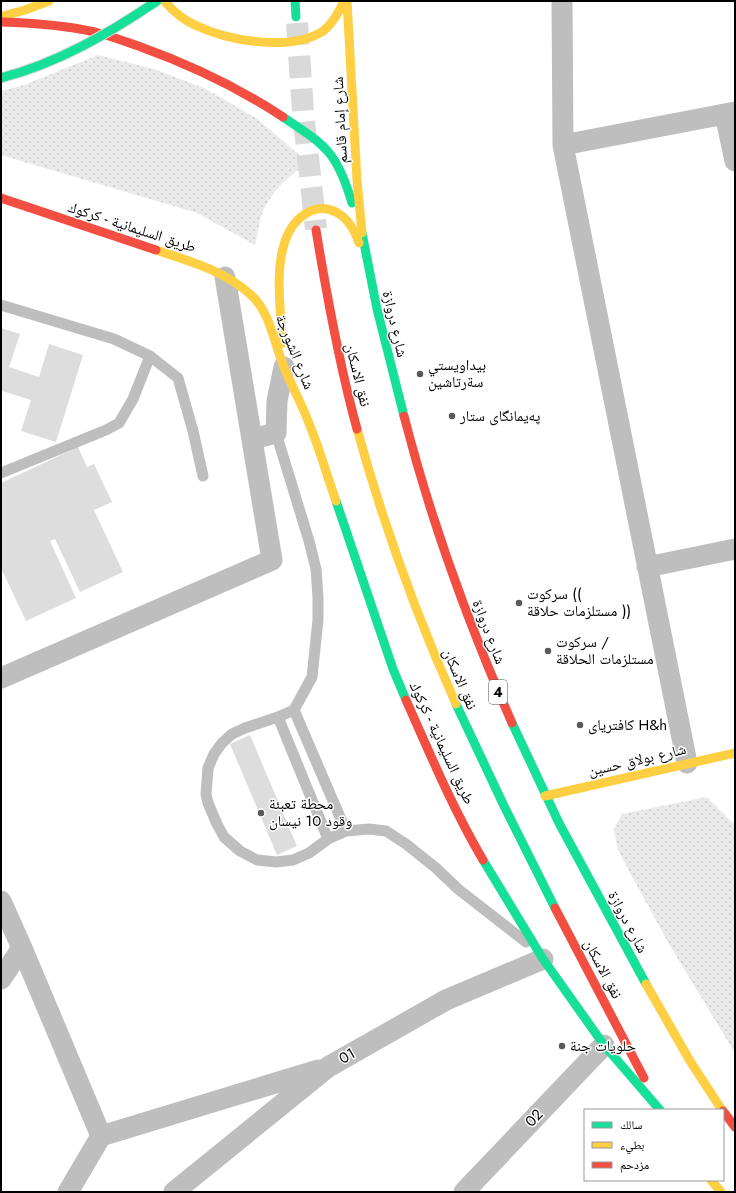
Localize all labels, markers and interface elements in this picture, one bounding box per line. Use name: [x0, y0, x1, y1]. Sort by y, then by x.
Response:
street label: شارع إمام قاسم: [327, 76, 353, 164]
street label: طريق السليمانية - كركوك: [65, 196, 199, 258]
street label: شارع دروازة: [377, 289, 413, 359]
street label: شارع الشورجة: [270, 311, 320, 393]
street label: نفق الاسكان: [339, 341, 377, 409]
place label: بيداويستي سةرتاشين: [428, 354, 486, 393]
marker: بيداويستي سةرتاشين: [415, 369, 425, 379]
place label: پەیمانگای ستار: [459, 405, 541, 427]
marker: پەیمانگای ستار: [447, 411, 457, 421]
place label: سركوت (( مستلزمات حلاقة )): [527, 583, 631, 622]
street label: شارع دروازة: [467, 597, 511, 668]
marker: سركوت (( مستلزمات حلاقة )): [514, 598, 524, 608]
place label: سركوت / مستلزمات الحلاقة: [556, 631, 654, 670]
street label: نفق الاسكان: [437, 645, 483, 713]
marker: سركوت / مستلزمات الحلاقة: [543, 646, 553, 656]
street label: طريق السليمانية - كركوك: [404, 678, 480, 808]
road number: 4: [489, 680, 507, 704]
place label: کافتریای H&h: [588, 714, 667, 736]
marker: کافتریای H&h: [575, 720, 585, 730]
street label: شارع بولاق حسين: [586, 738, 688, 782]
place label: محطة تعبئة وقود 10 نيسان: [269, 793, 352, 832]
marker: محطة تعبئة وقود 10 نيسان: [256, 808, 266, 818]
street label: شارع دروازة: [602, 887, 654, 957]
street label: نفق الاسكان: [578, 935, 628, 1003]
place label: حلویات جنة: [570, 1035, 636, 1057]
marker: حلویات جنة: [557, 1041, 567, 1051]
street label: 01: [335, 1043, 359, 1069]
street label: 02: [520, 1104, 548, 1132]
legend: [584, 1109, 724, 1181]
text: سالك: [620, 1116, 642, 1134]
text: بطيء: [620, 1136, 644, 1155]
text: مزدحم: [620, 1156, 649, 1174]

